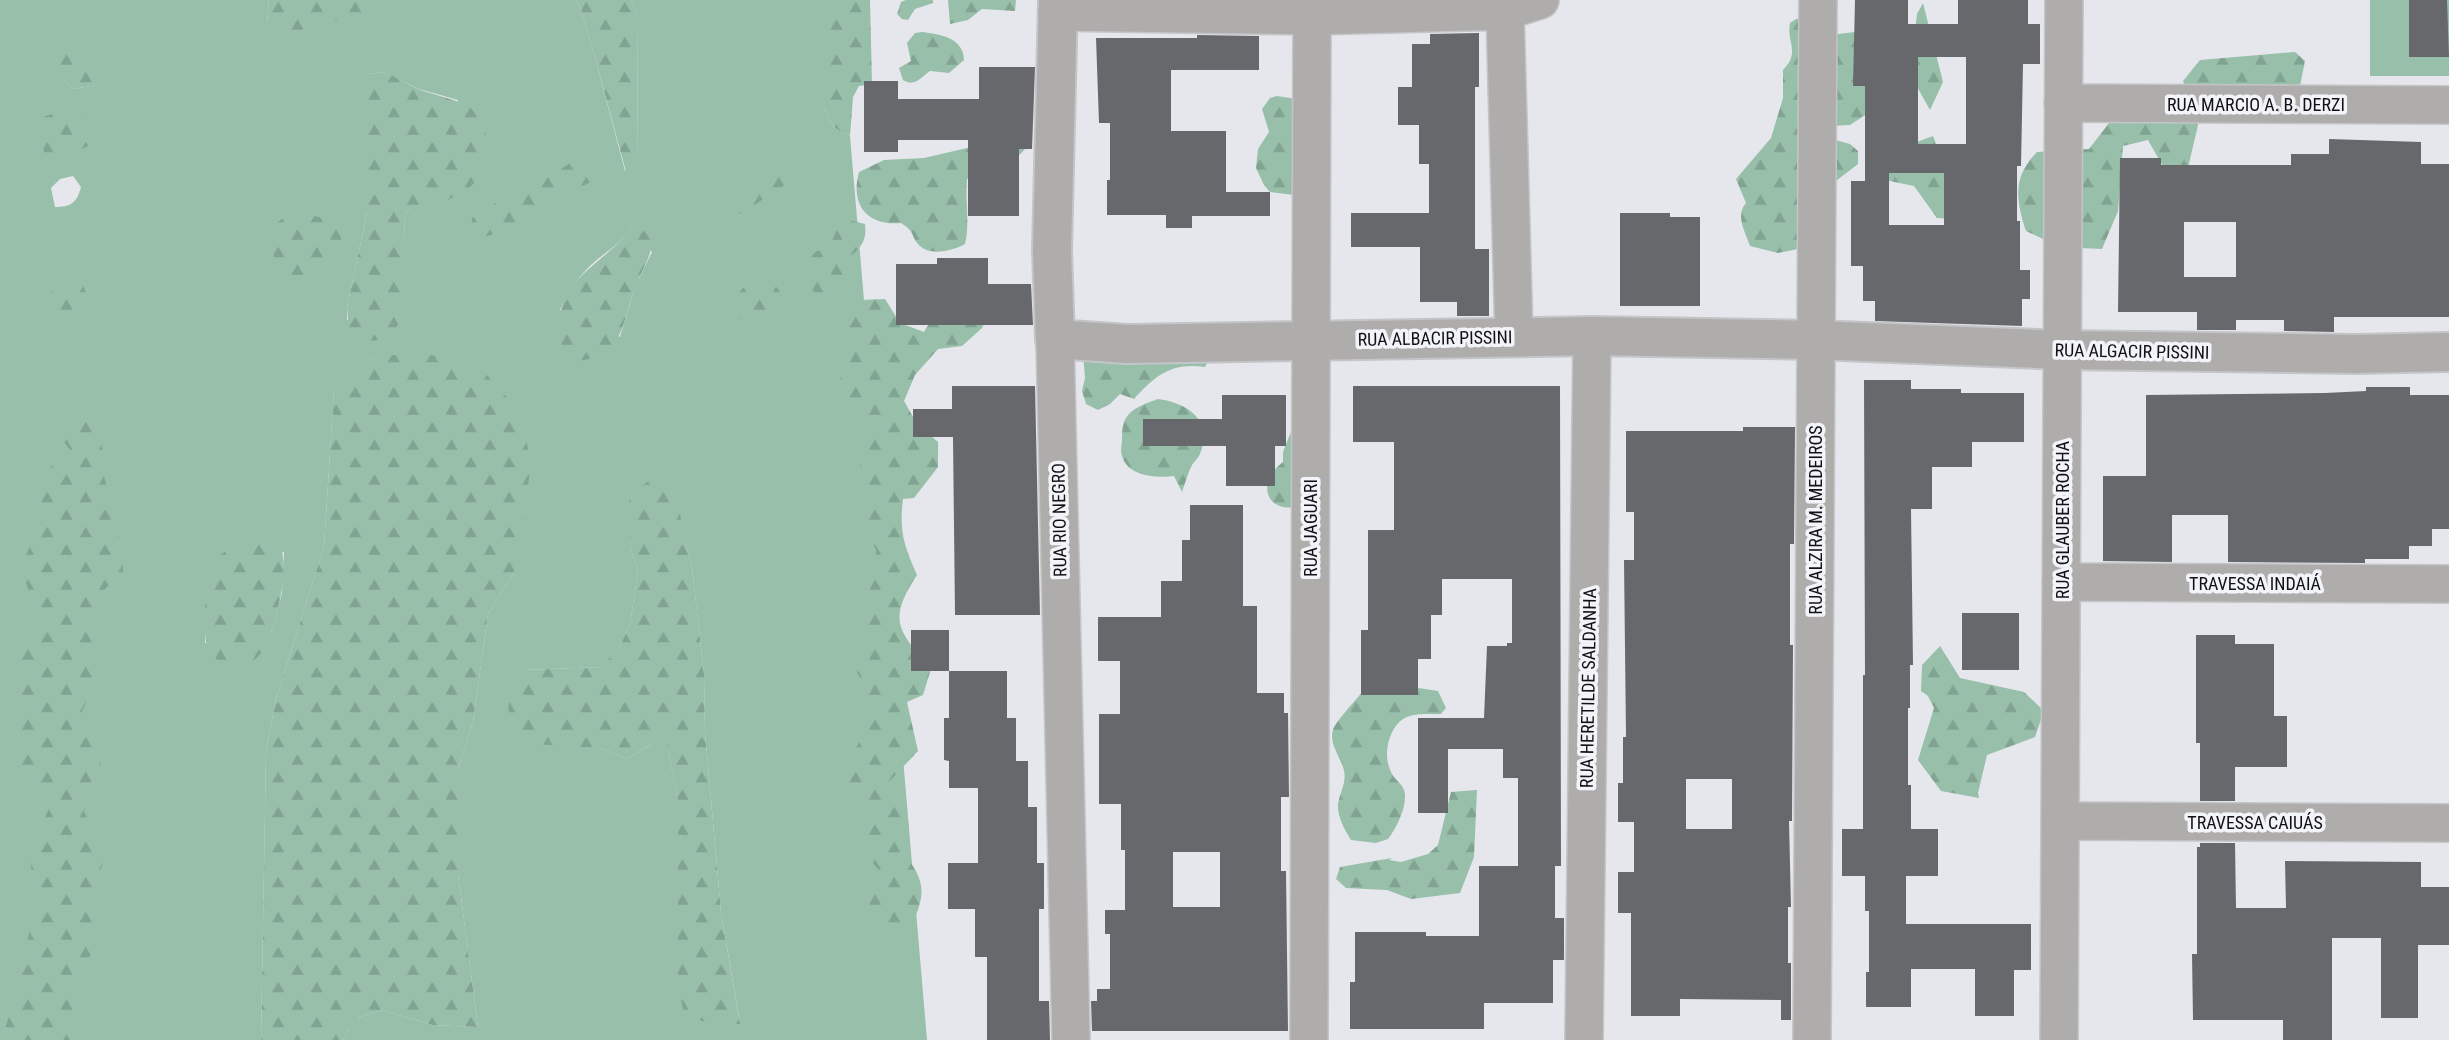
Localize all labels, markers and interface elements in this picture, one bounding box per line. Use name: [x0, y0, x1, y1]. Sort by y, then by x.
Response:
street label: RUA MARCIO A. B. DERZI: [2167, 94, 2345, 115]
street label: RUA ALBACIR PISSINI: [1357, 326, 1513, 350]
street label: RUA ALGACIR PISSINI: [2054, 339, 2210, 363]
street label: RUA ALZIRA M. MEDEIROS: [1805, 425, 1826, 615]
street label: RUA GLAUBER ROCHA: [2052, 440, 2073, 599]
street label: RUA RIO NEGRO: [1048, 463, 1070, 577]
street label: RUA JAGUARI: [1300, 479, 1321, 577]
street label: TRAVESSA INDAIÁ: [2189, 573, 2322, 594]
street label: RUA HERETILDE SALDANHA: [1576, 587, 1600, 788]
street label: TRAVESSA CAIUÁS: [2187, 812, 2323, 833]

